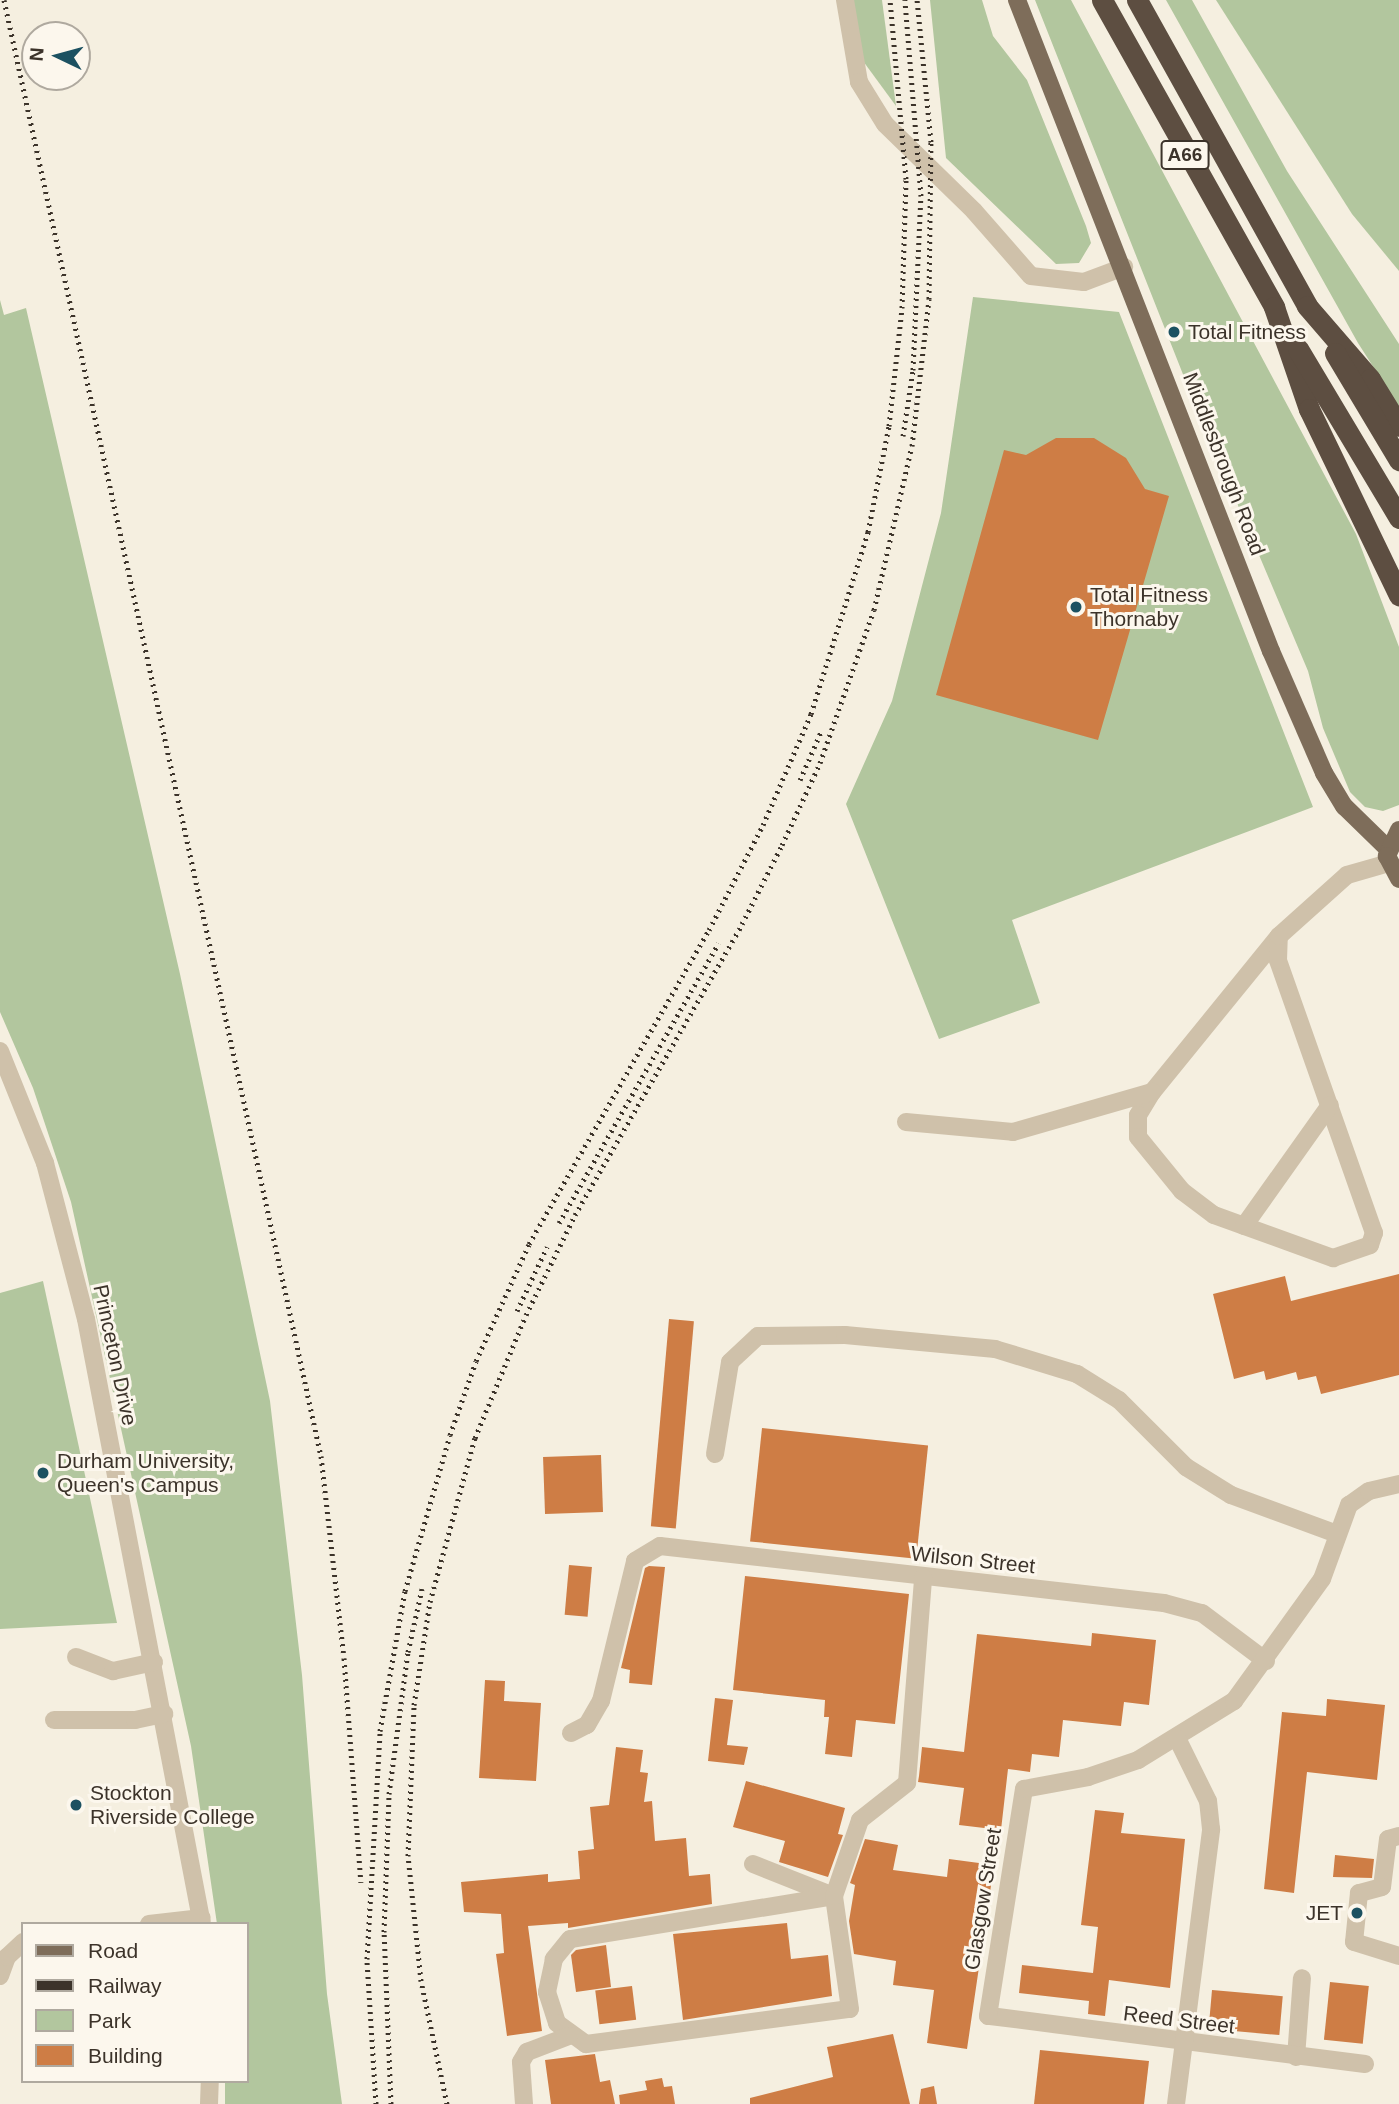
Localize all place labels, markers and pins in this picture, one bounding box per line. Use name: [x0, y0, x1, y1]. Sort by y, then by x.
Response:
place label: Total Fitness: [1188, 319, 1306, 345]
marker: Total Fitness: [1166, 324, 1182, 340]
place label: Total Fitness Thornaby: [1090, 582, 1208, 632]
marker: Total Fitness Thornaby: [1068, 599, 1084, 615]
place label: Durham University, Queen's Campus: [57, 1448, 234, 1498]
marker: Durham University, Queen's Campus: [35, 1465, 51, 1481]
place label: Stockton Riverside College: [90, 1780, 255, 1830]
marker: Stockton Riverside College: [68, 1797, 84, 1813]
place label: JET: [1306, 1900, 1343, 1926]
marker: JET: [1349, 1905, 1365, 1921]

